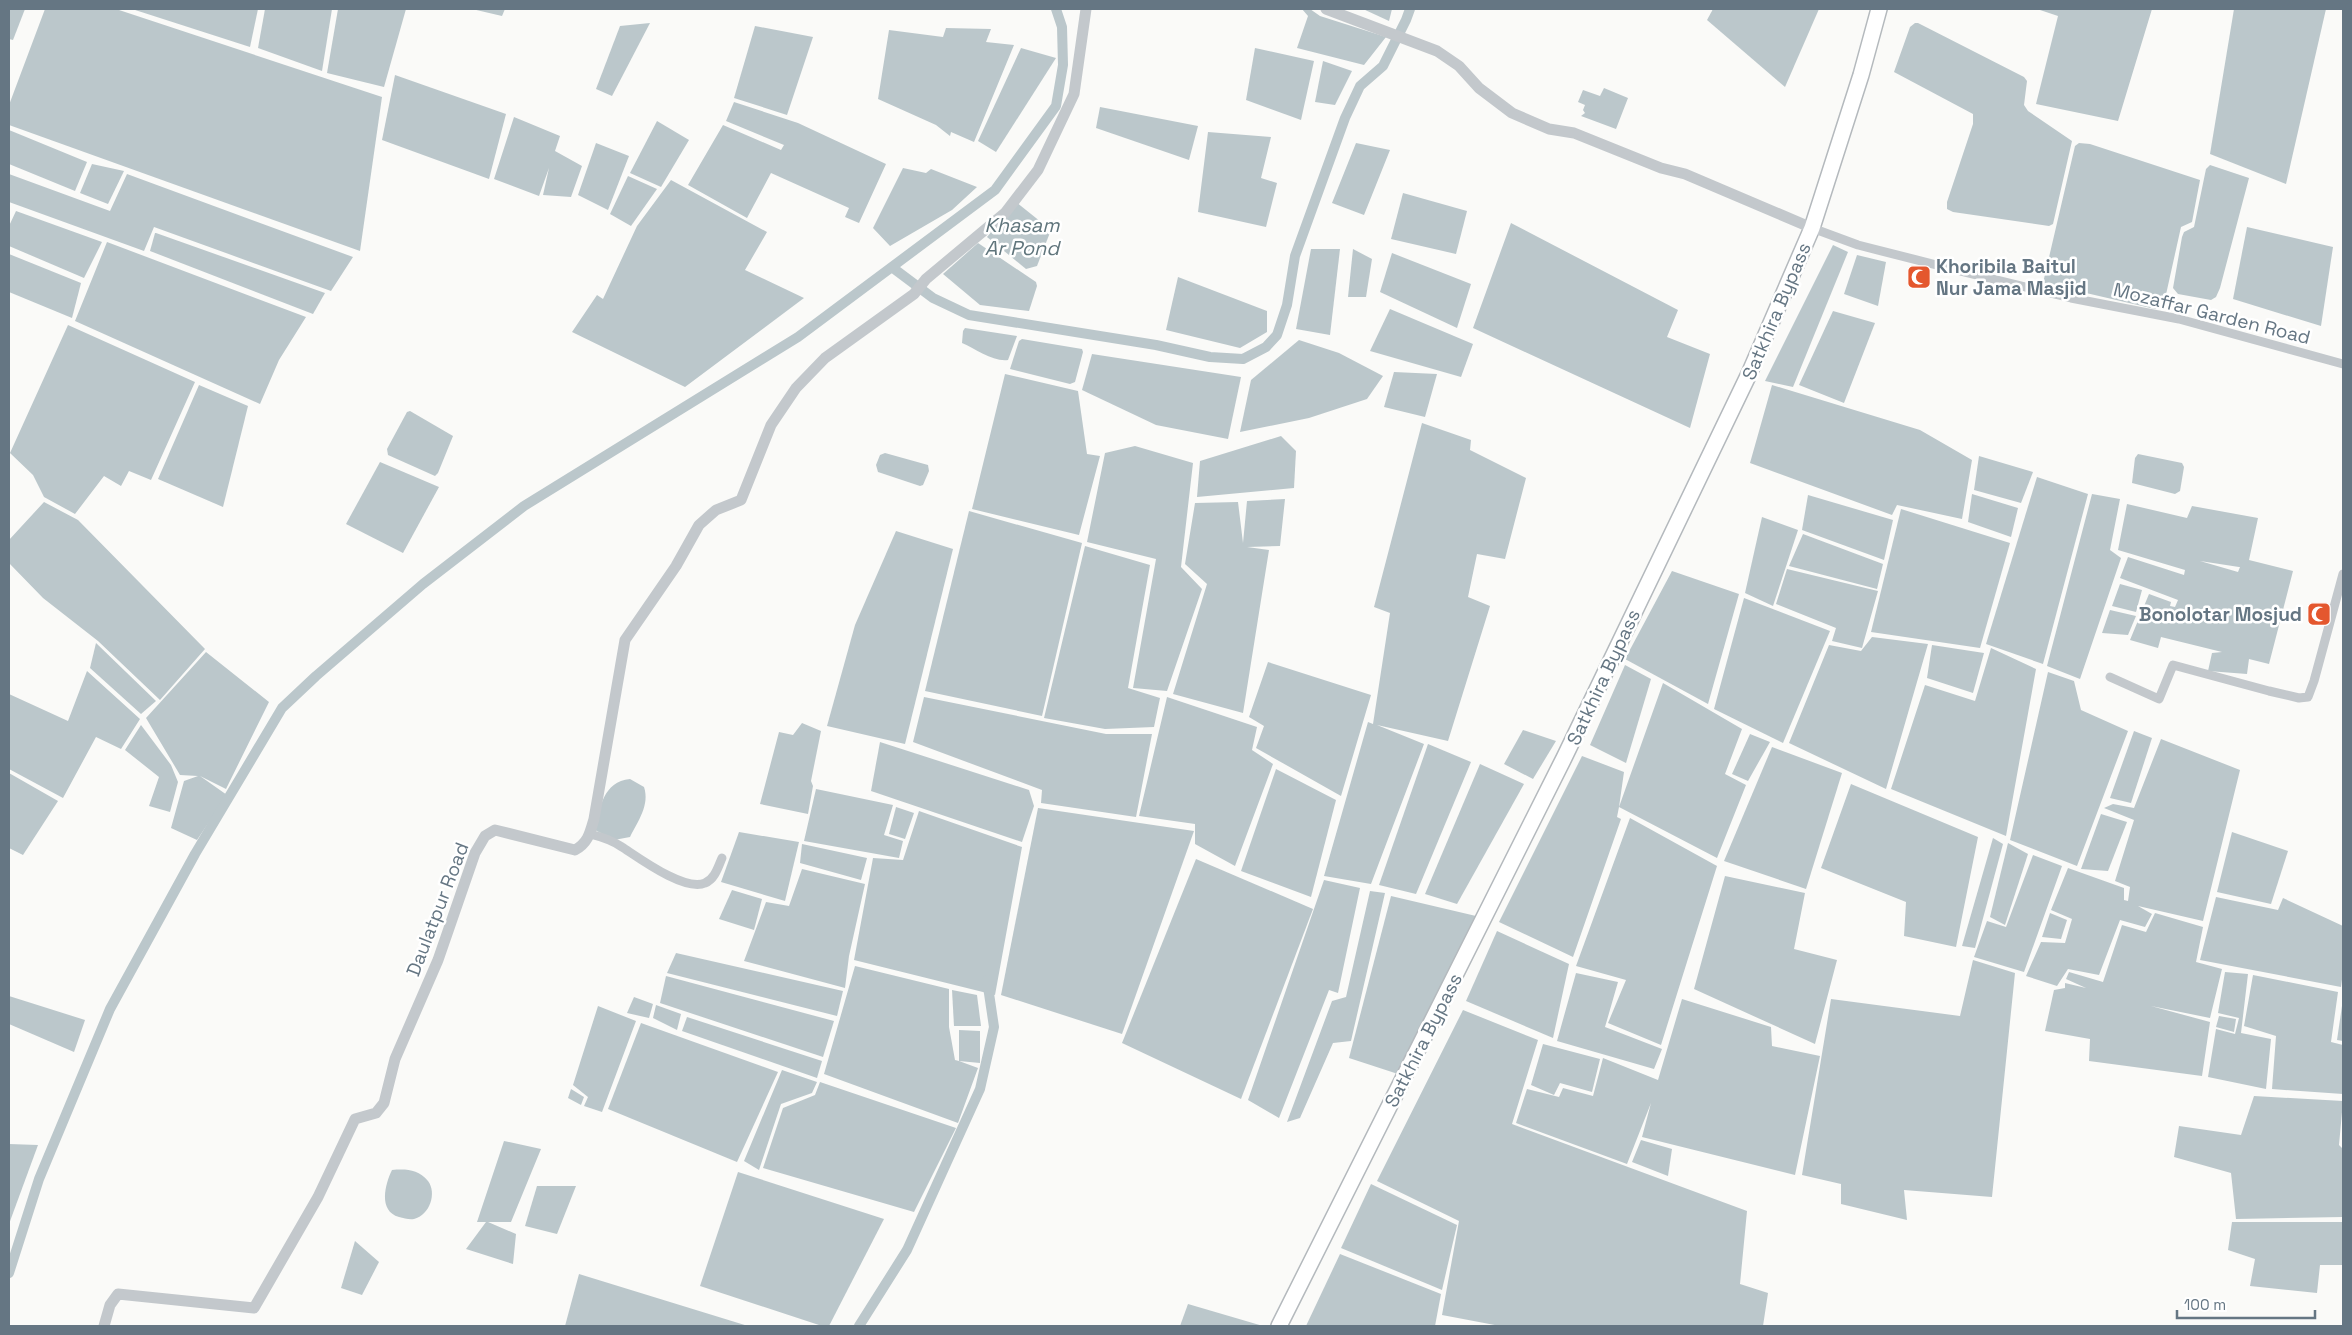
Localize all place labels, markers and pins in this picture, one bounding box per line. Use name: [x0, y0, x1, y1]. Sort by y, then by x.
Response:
place label: Khoribila Baitul Nur Jama Masjid: [1936, 254, 2087, 301]
mosque icon: Khoribila Baitul Nur Jama Masjid: [1906, 264, 1932, 290]
mosque icon: Bonolotar Mosjud: [2306, 601, 2332, 627]
place label: Bonolotar Mosjud: [2139, 602, 2302, 627]

